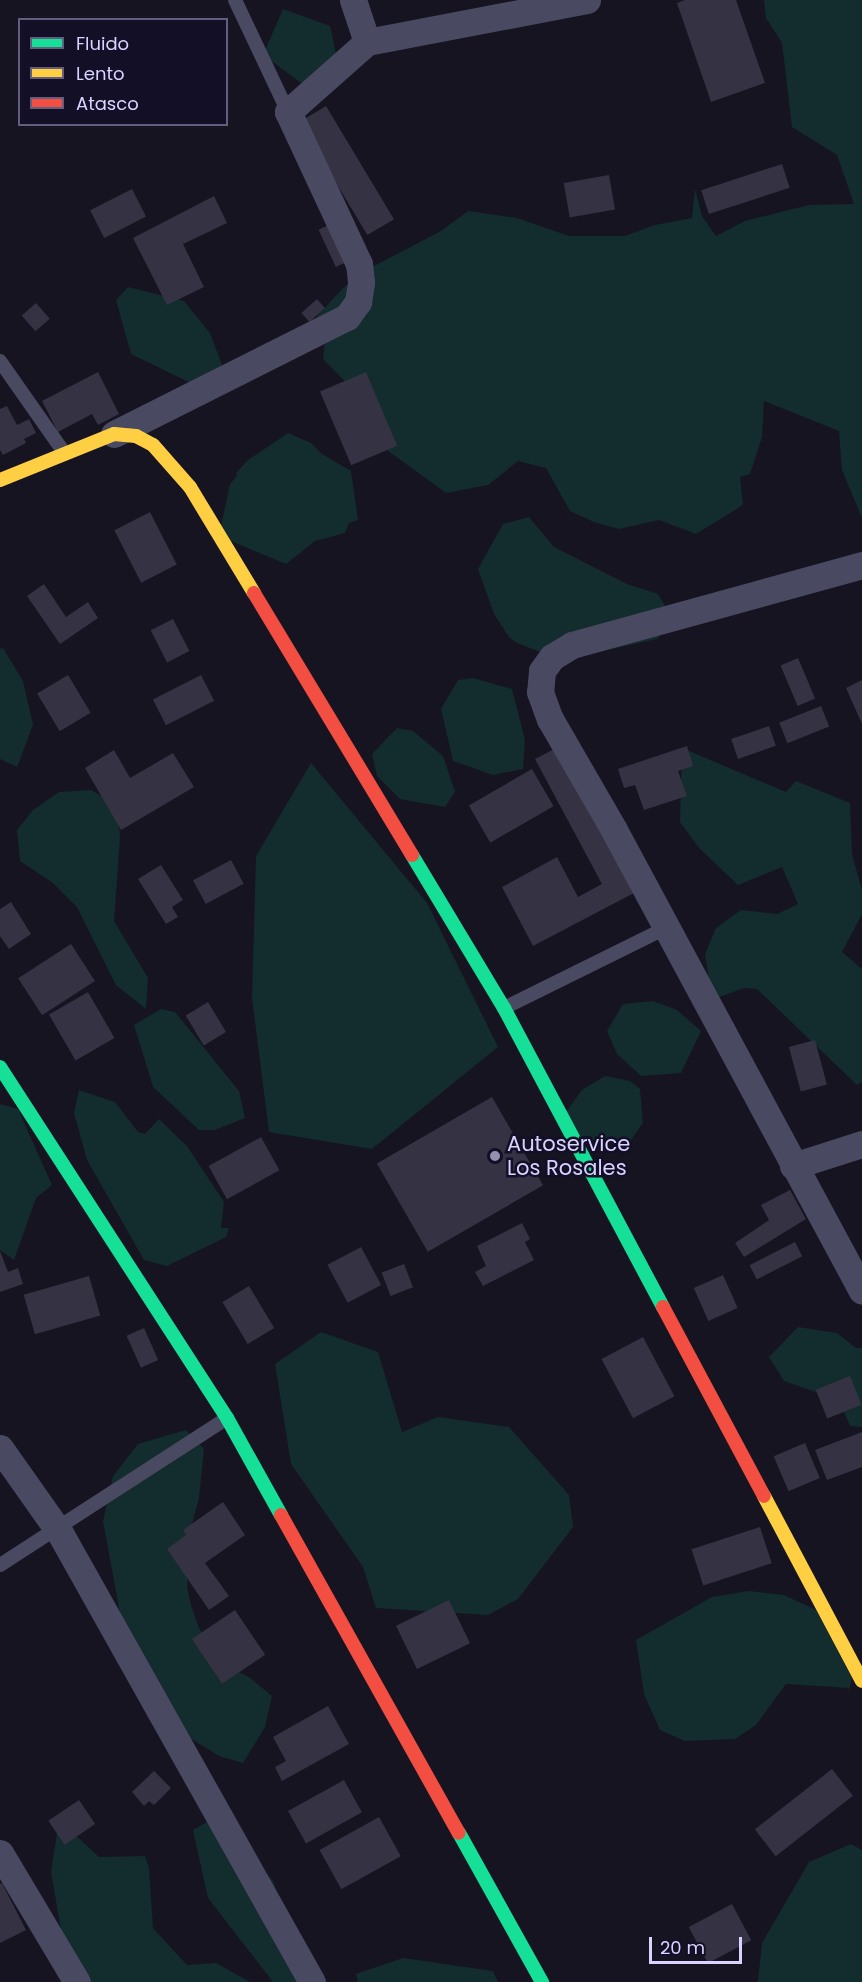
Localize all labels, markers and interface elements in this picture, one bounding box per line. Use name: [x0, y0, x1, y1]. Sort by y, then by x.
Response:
legend: [18, 18, 228, 126]
text: Fluido: [76, 31, 129, 56]
text: Lento: [76, 61, 125, 86]
text: Atasco: [76, 91, 139, 116]
place label: Autoservice Los Rosales: [507, 1131, 630, 1181]
marker: Autoservice Los Rosales: [488, 1149, 502, 1163]
scale bar: [652, 1925, 745, 1963]
text: 20 m: [660, 1935, 705, 1960]

